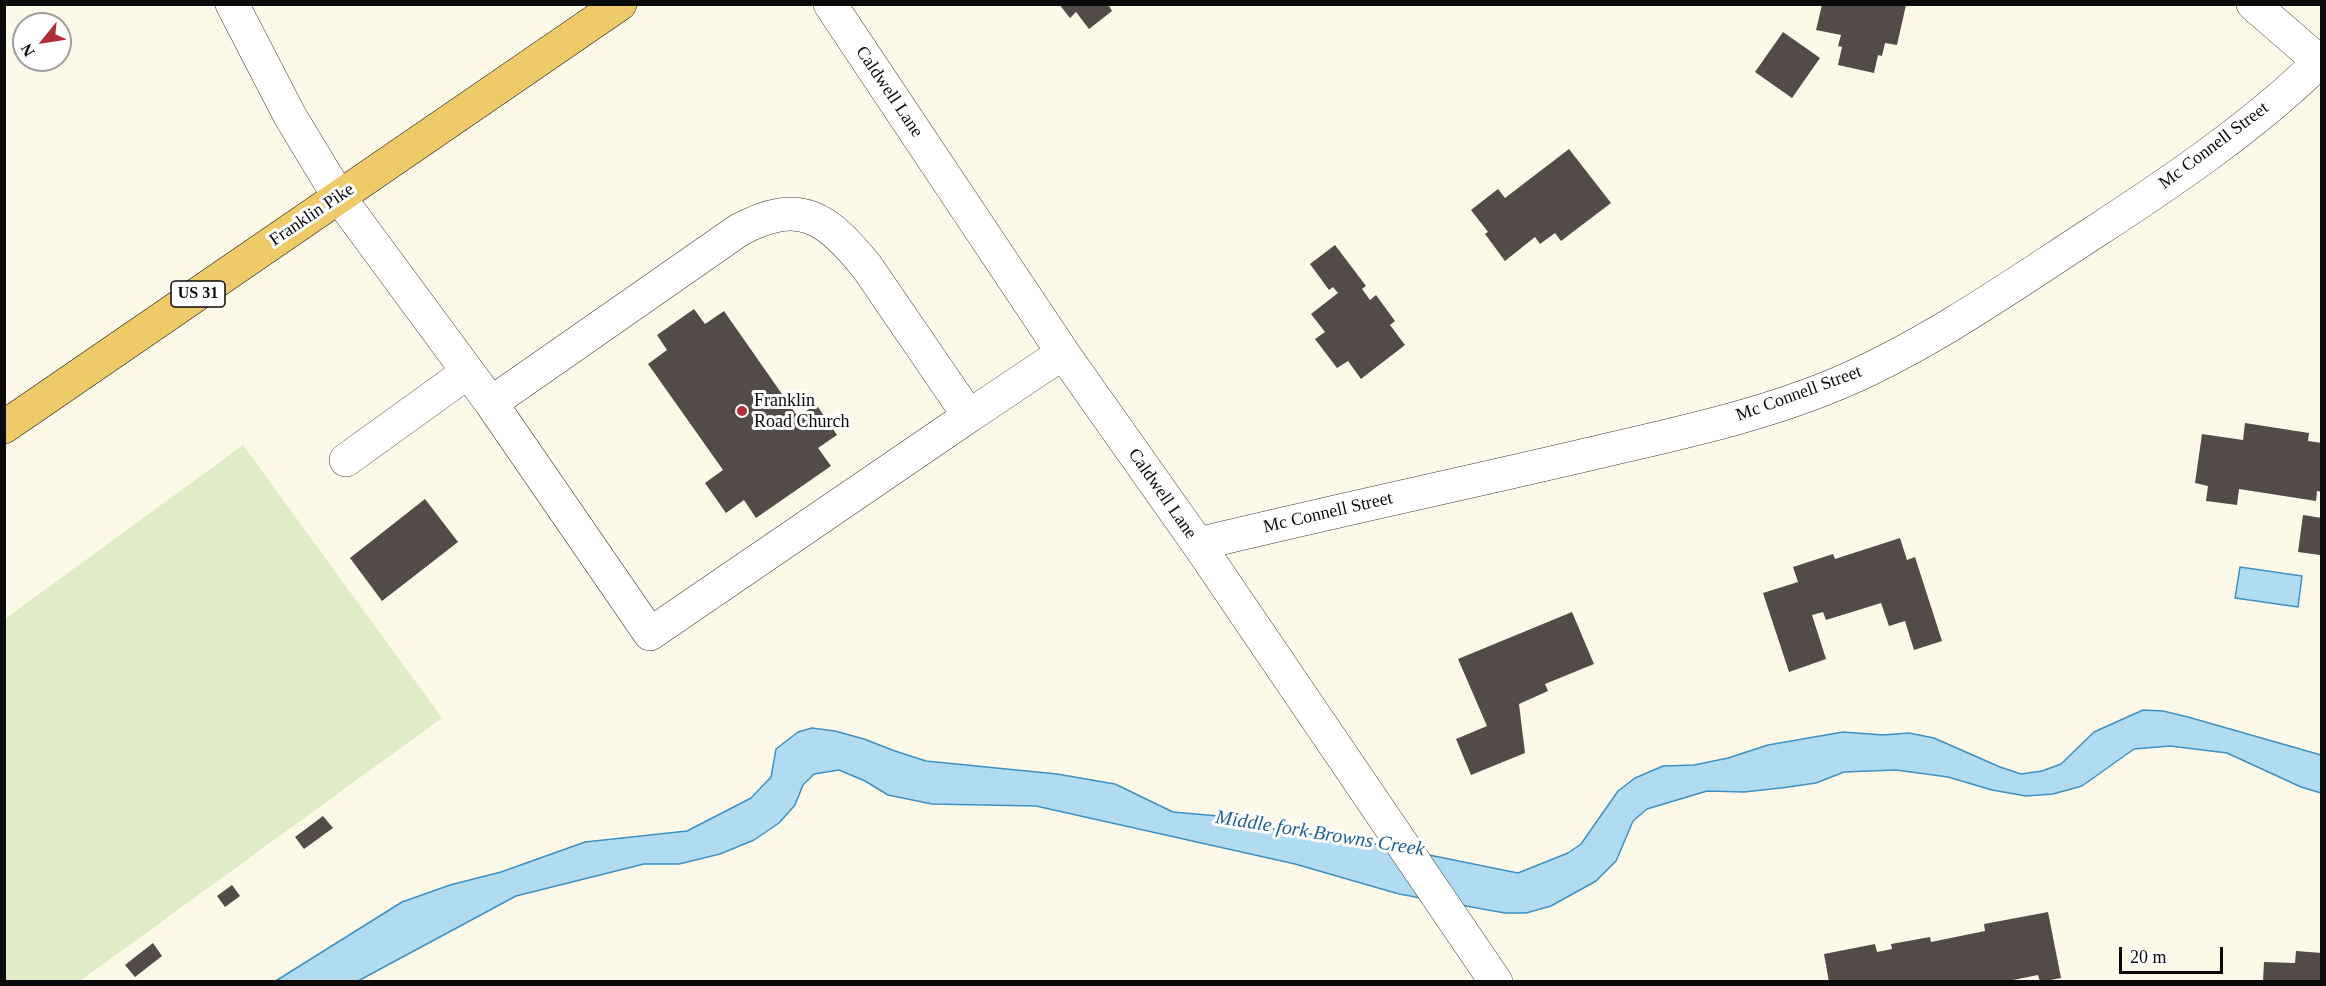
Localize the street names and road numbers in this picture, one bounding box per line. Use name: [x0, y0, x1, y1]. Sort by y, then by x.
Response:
street label: Caldwell Lane: [851, 42, 927, 142]
street label: Mc Connell Street: [2155, 98, 2273, 194]
street label: Franklin Pike: [266, 179, 358, 251]
road number: US 31: [171, 281, 225, 307]
street label: Mc Connell Street: [1733, 361, 1865, 427]
street label: Caldwell Lane: [1123, 445, 1201, 543]
street label: Mc Connell Street: [1261, 488, 1395, 538]

